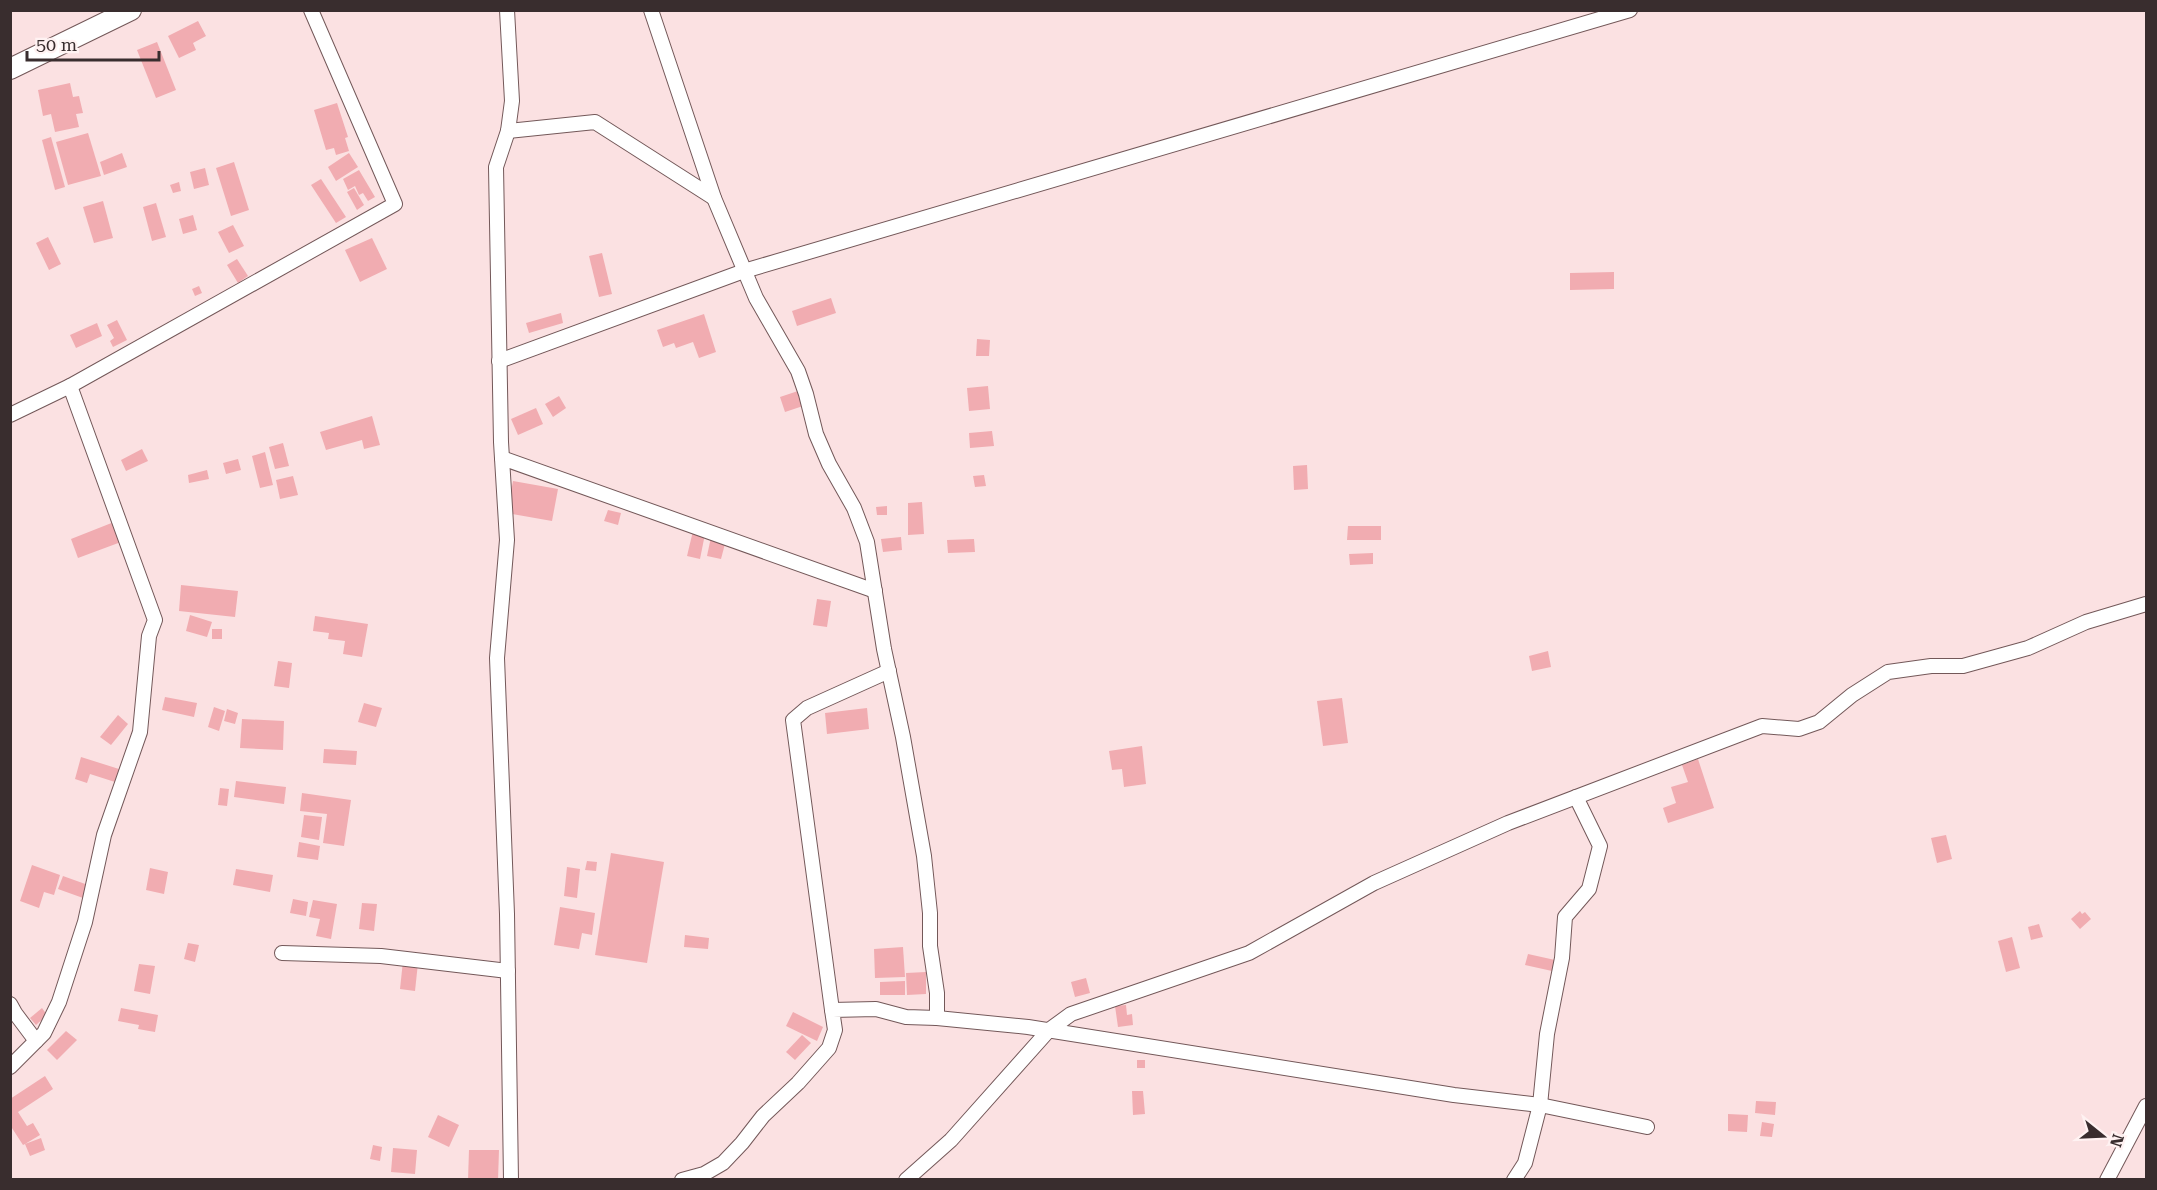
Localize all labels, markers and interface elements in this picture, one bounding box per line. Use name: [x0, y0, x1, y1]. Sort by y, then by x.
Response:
scale bar: [27, 24, 159, 62]
text: 50 m: [36, 34, 77, 55]
north arrow: [2073, 1106, 2133, 1166]
text: N: [2106, 1132, 2128, 1149]

